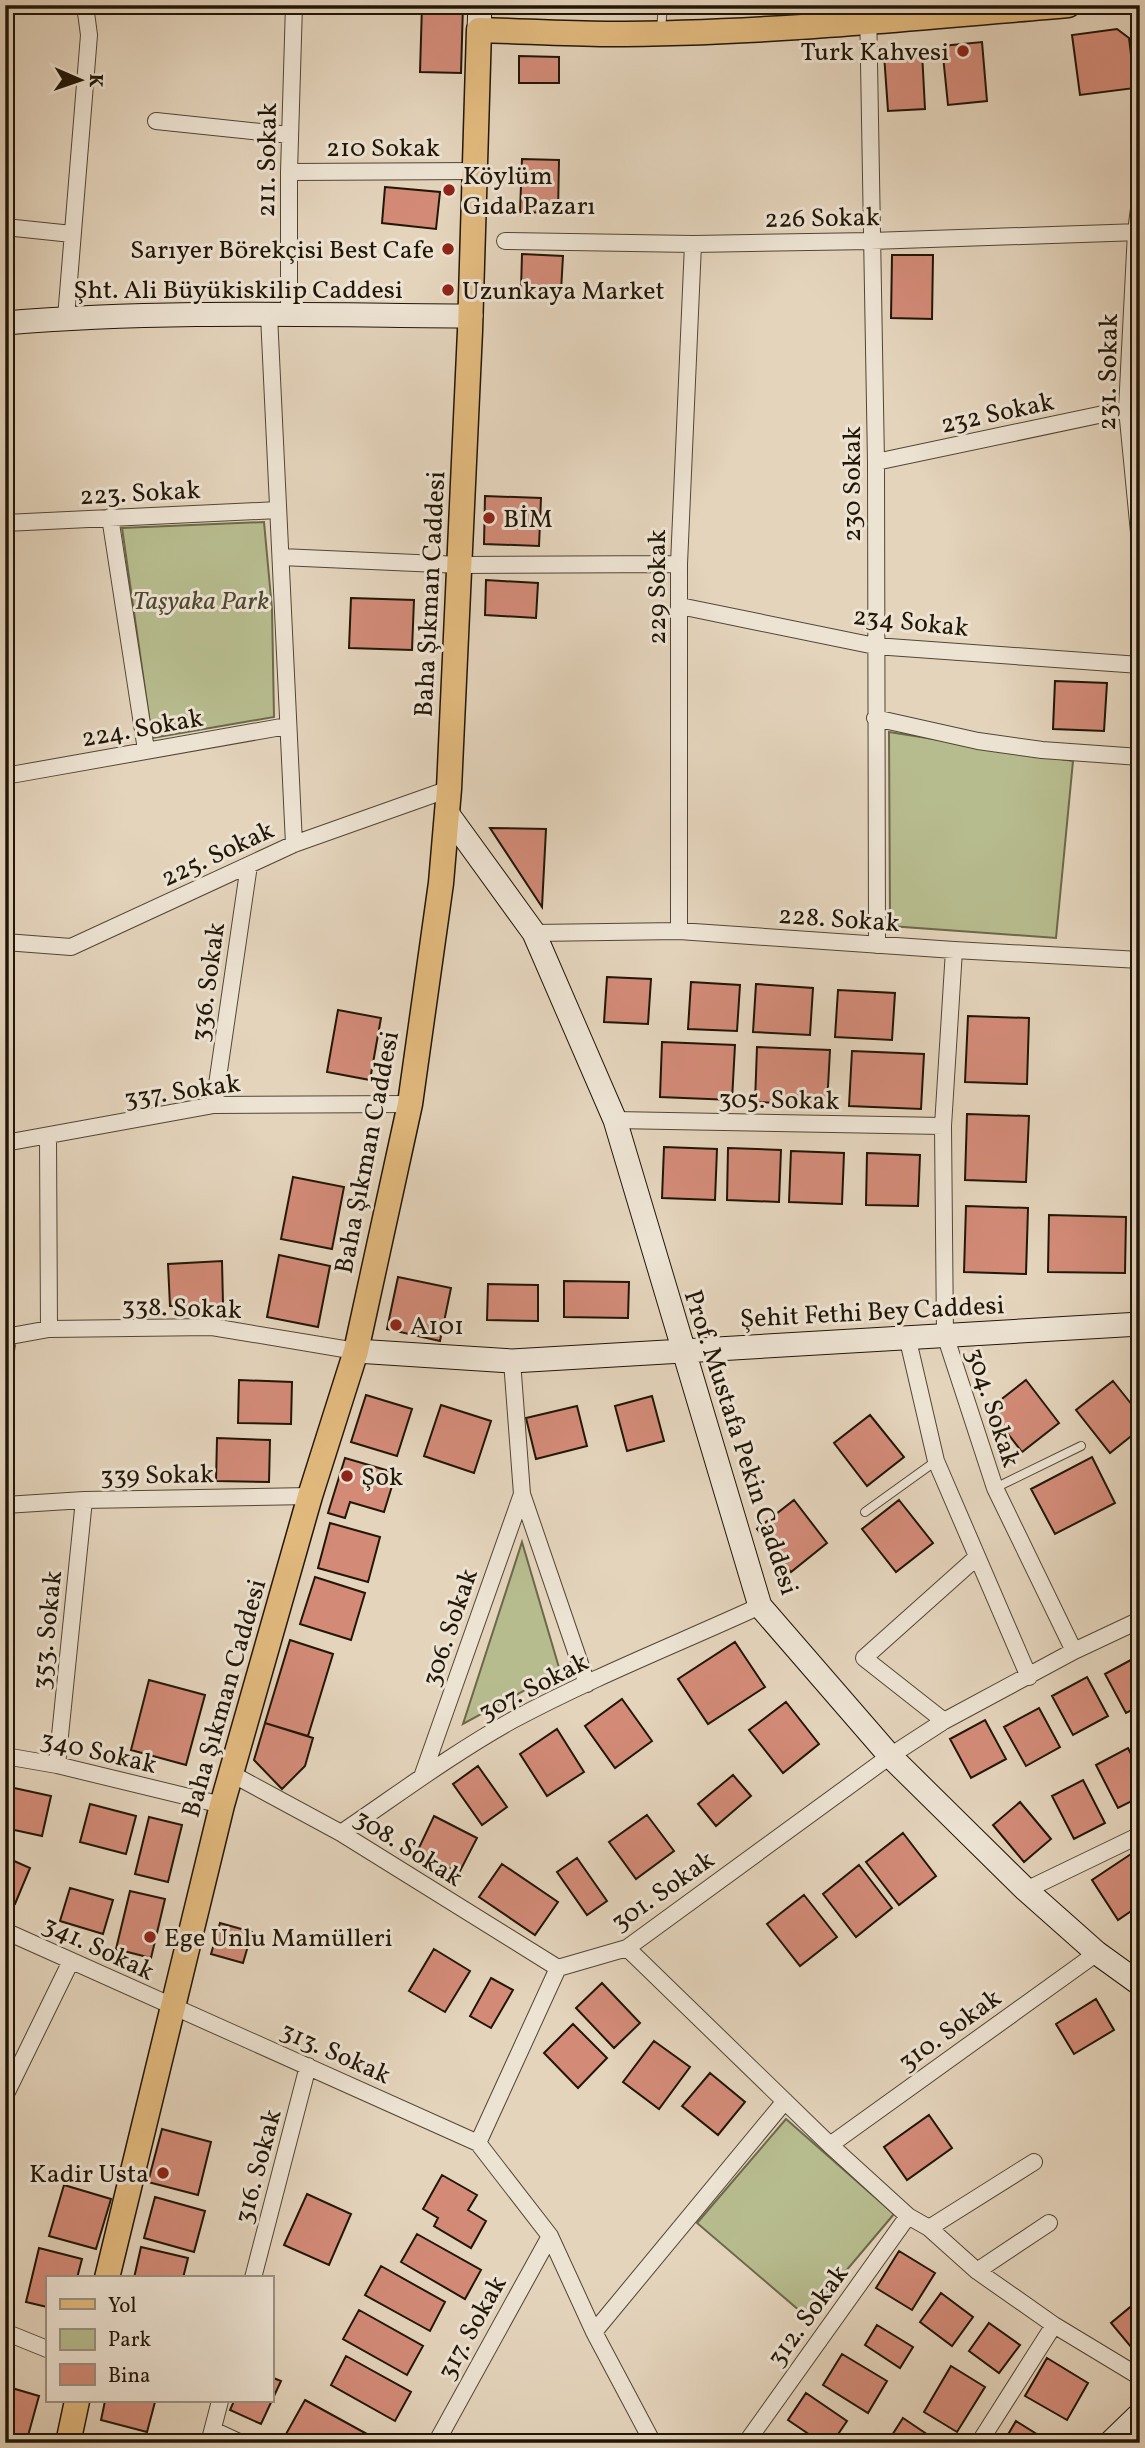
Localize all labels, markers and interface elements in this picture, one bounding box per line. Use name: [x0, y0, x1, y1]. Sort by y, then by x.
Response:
place label: Turk Kahvesi: [800, 35, 949, 71]
marker: Turk Kahvesi: [955, 43, 971, 59]
north arrow: [46, 46, 116, 116]
text: K: [82, 73, 108, 88]
street label: 211. Sokak: [249, 102, 287, 218]
street label: 210 Sokak: [326, 131, 440, 167]
place label: Köylüm Gıda Pazarı: [463, 159, 595, 225]
marker: Köylüm Gıda Pazarı: [441, 182, 457, 198]
street label: 226 Sokak: [764, 200, 880, 238]
place label: Sarıyer Börekçisi Best Cafe: [130, 233, 434, 269]
marker: Sarıyer Börekçisi Best Cafe: [440, 241, 456, 257]
street label: Şht. Ali Büyükiskilip Caddesi: [73, 273, 403, 309]
place label: Uzunkaya Market: [462, 274, 665, 310]
marker: Uzunkaya Market: [440, 282, 456, 298]
street label: 231. Sokak: [1090, 313, 1128, 431]
street label: 232 Sokak: [937, 384, 1057, 444]
street label: 230 Sokak: [835, 426, 871, 542]
street label: Baha Şıkman Caddesi: [407, 470, 455, 718]
street label: 223. Sokak: [79, 473, 201, 515]
place label: BİM: [503, 502, 553, 538]
marker: BİM: [481, 510, 497, 526]
street label: 229 Sokak: [640, 529, 676, 645]
park label: Taşyaka Park: [133, 584, 269, 620]
street label: 234 Sokak: [851, 599, 971, 647]
street label: 224. Sokak: [79, 701, 206, 757]
street label: 225. Sokak: [155, 813, 280, 897]
street label: 228. Sokak: [777, 898, 901, 942]
street label: 336. Sokak: [183, 920, 235, 1044]
street label: Baha Şıkman Caddesi: [327, 1028, 409, 1277]
street label: 337. Sokak: [122, 1066, 243, 1118]
street label: 305. Sokak: [718, 1082, 840, 1120]
street label: Prof. Mustafa Pekin Caddesi: [674, 1285, 806, 1600]
street label: Şehit Fethi Bey Caddesi: [739, 1288, 1005, 1338]
street label: 338. Sokak: [121, 1289, 243, 1329]
place label: A101: [410, 1309, 464, 1345]
marker: A101: [388, 1317, 404, 1333]
street label: 304. Sokak: [956, 1343, 1028, 1472]
street label: 339 Sokak: [100, 1457, 214, 1495]
place label: Şok: [361, 1460, 403, 1496]
marker: Şok: [339, 1468, 355, 1484]
street label: 306. Sokak: [414, 1564, 488, 1691]
street label: 353. Sokak: [24, 1569, 72, 1692]
street label: Baha Şıkman Caddesi: [174, 1575, 276, 1822]
street label: 307. Sokak: [473, 1645, 595, 1731]
street label: 340 Sokak: [37, 1722, 160, 1784]
street label: 308. Sokak: [347, 1801, 469, 1896]
street label: 301. Sokak: [604, 1843, 722, 1941]
street label: 341. Sokak: [36, 1907, 160, 1990]
place label: Ege Unlu Mamülleri: [164, 1921, 393, 1957]
marker: Ege Unlu Mamülleri: [142, 1929, 158, 1945]
street label: 310. Sokak: [891, 1981, 1009, 2080]
street label: 313. Sokak: [274, 2014, 396, 2094]
street label: 316. Sokak: [226, 2105, 291, 2228]
place label: Kadir Usta: [29, 2157, 149, 2193]
marker: Kadir Usta: [155, 2165, 171, 2181]
street label: 312. Sokak: [759, 2258, 858, 2374]
street label: 317. Sokak: [429, 2269, 516, 2387]
legend: [46, 2276, 273, 2402]
text: Yol: [108, 2292, 137, 2321]
text: Park: [108, 2326, 151, 2355]
text: Bina: [108, 2362, 150, 2391]

